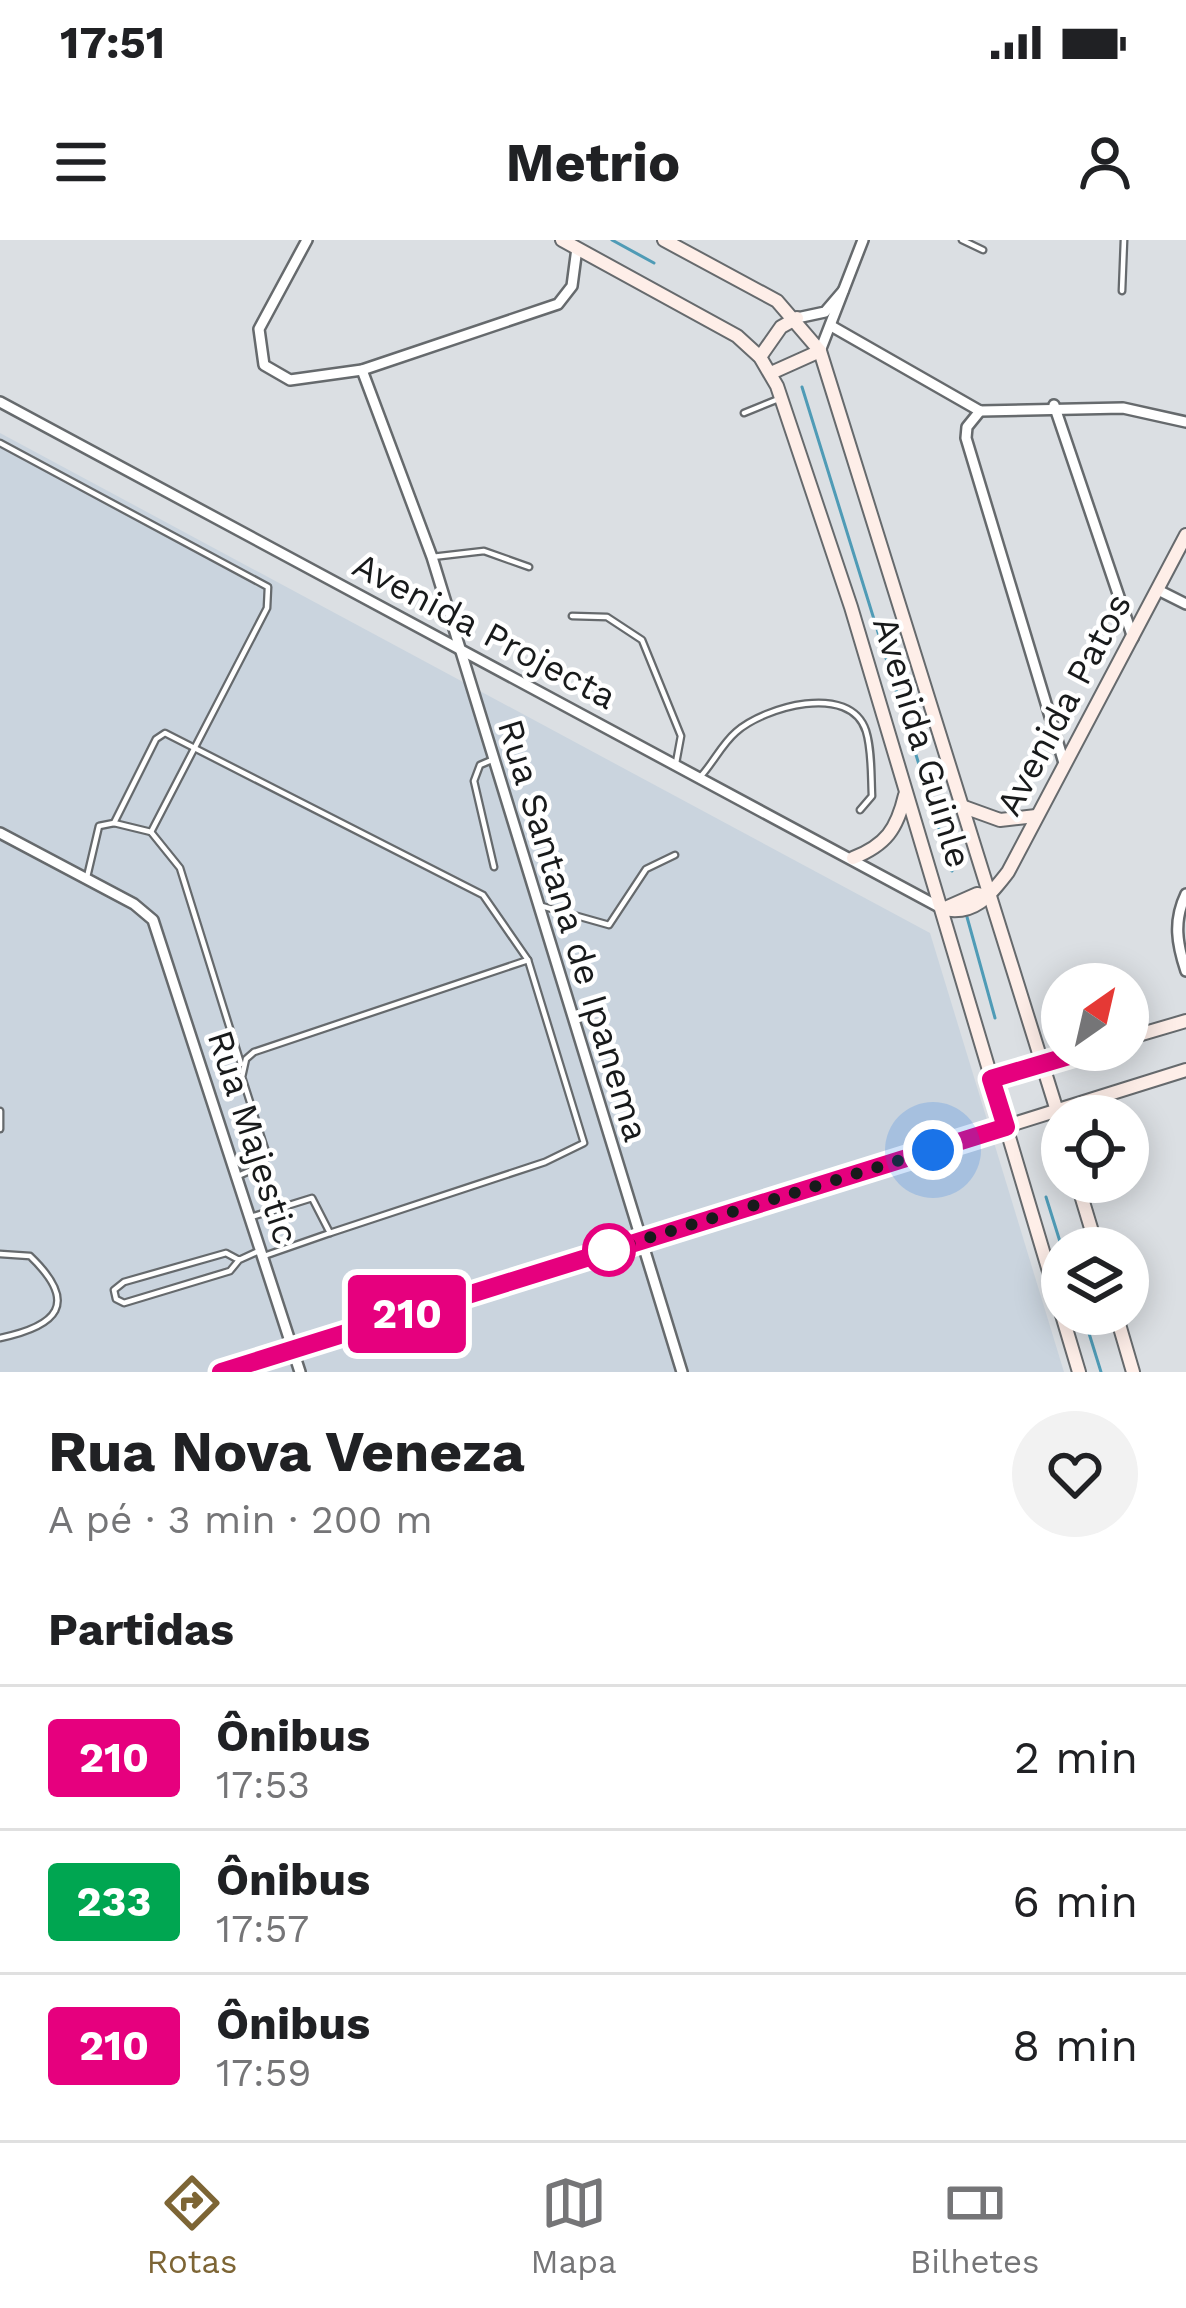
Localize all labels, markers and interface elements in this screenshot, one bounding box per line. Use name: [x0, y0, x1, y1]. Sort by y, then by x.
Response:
text: 17:51: [60, 16, 165, 69]
icon: menu: [48, 129, 114, 195]
icon: person: [1072, 129, 1138, 195]
text: Metrio: [506, 131, 680, 194]
street label: Avenida Projecta: [346, 544, 623, 718]
street label: Avenida Patos: [988, 586, 1140, 823]
street label: Avenida Guinle: [864, 612, 980, 873]
street label: Rua Santana de Ipanema: [489, 714, 657, 1146]
north arrow: [1041, 963, 1149, 1071]
map controls: [1041, 963, 1149, 1335]
street label: Rua Majestic: [199, 1025, 307, 1250]
button: locate: [1041, 1095, 1149, 1203]
your location: [903, 1120, 963, 1180]
unlabelled marker: [584, 1225, 634, 1275]
button: layers: [1041, 1227, 1149, 1335]
line badge: 210: [338, 1275, 476, 1353]
text: 210: [372, 1289, 442, 1338]
button: heart: [1012, 1411, 1138, 1537]
text: Rua Nova Veneza: [48, 1418, 525, 1485]
text: A pé · 3 min · 200 m: [48, 1497, 433, 1542]
text: Partidas: [48, 1603, 234, 1656]
text: Ônibus: [216, 1709, 370, 1762]
text: 2 min: [1014, 1731, 1138, 1784]
text: 210: [79, 1733, 149, 1782]
text: 17:53: [216, 1762, 310, 1807]
text: Ônibus: [216, 1853, 370, 1906]
text: 6 min: [1013, 1875, 1138, 1928]
text: 233: [77, 1877, 151, 1926]
text: 17:57: [216, 1906, 309, 1951]
text: Ônibus: [216, 1997, 370, 2050]
text: 8 min: [1012, 2019, 1138, 2072]
text: 210: [79, 2021, 149, 2070]
text: 17:59: [216, 2050, 311, 2095]
tab: Rotas: [147, 2170, 237, 2281]
tab: Mapa: [531, 2170, 617, 2281]
tab: Bilhetes: [910, 2170, 1039, 2281]

